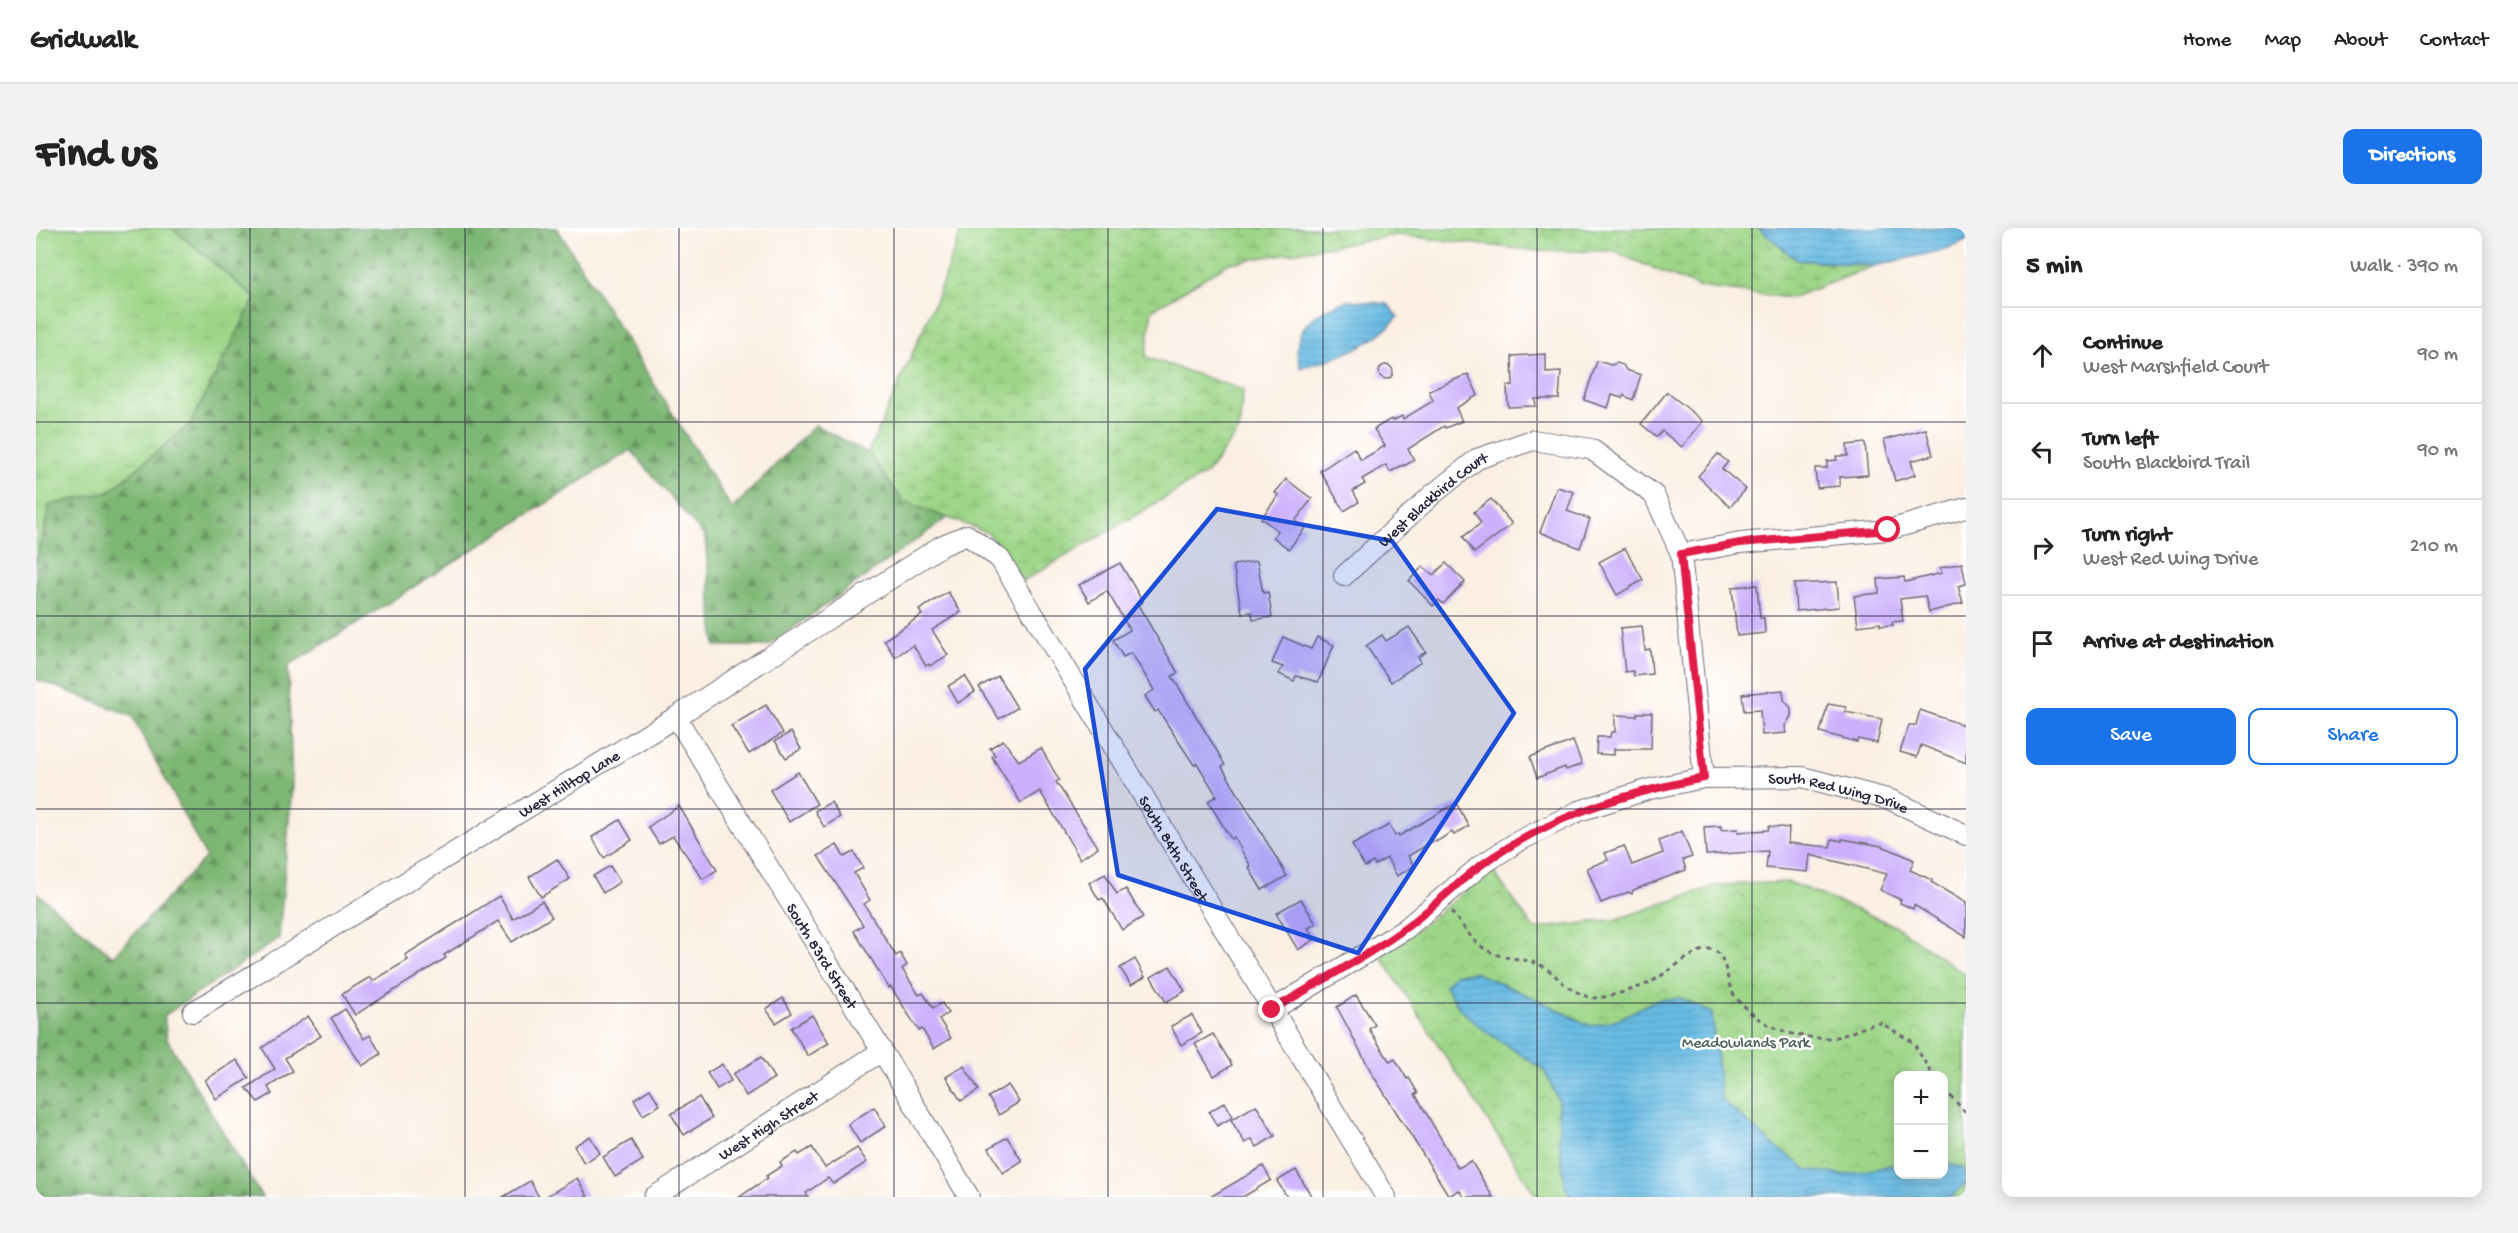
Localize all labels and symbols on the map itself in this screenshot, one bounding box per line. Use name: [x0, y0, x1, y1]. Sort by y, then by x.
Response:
street label: West Blackbird Court: [1376, 450, 1492, 553]
route start: [1874, 516, 1900, 542]
street label: West Hilltop Lane: [516, 747, 625, 824]
street label: South Red Wing Drive: [1768, 770, 1911, 820]
street label: South 84th Street: [1133, 793, 1212, 907]
street label: South 83rd Street: [780, 901, 861, 1015]
route end: [1258, 996, 1284, 1022]
park label: Meadowlands Park: [1682, 1035, 1812, 1054]
street label: West High Street: [716, 1087, 824, 1166]

